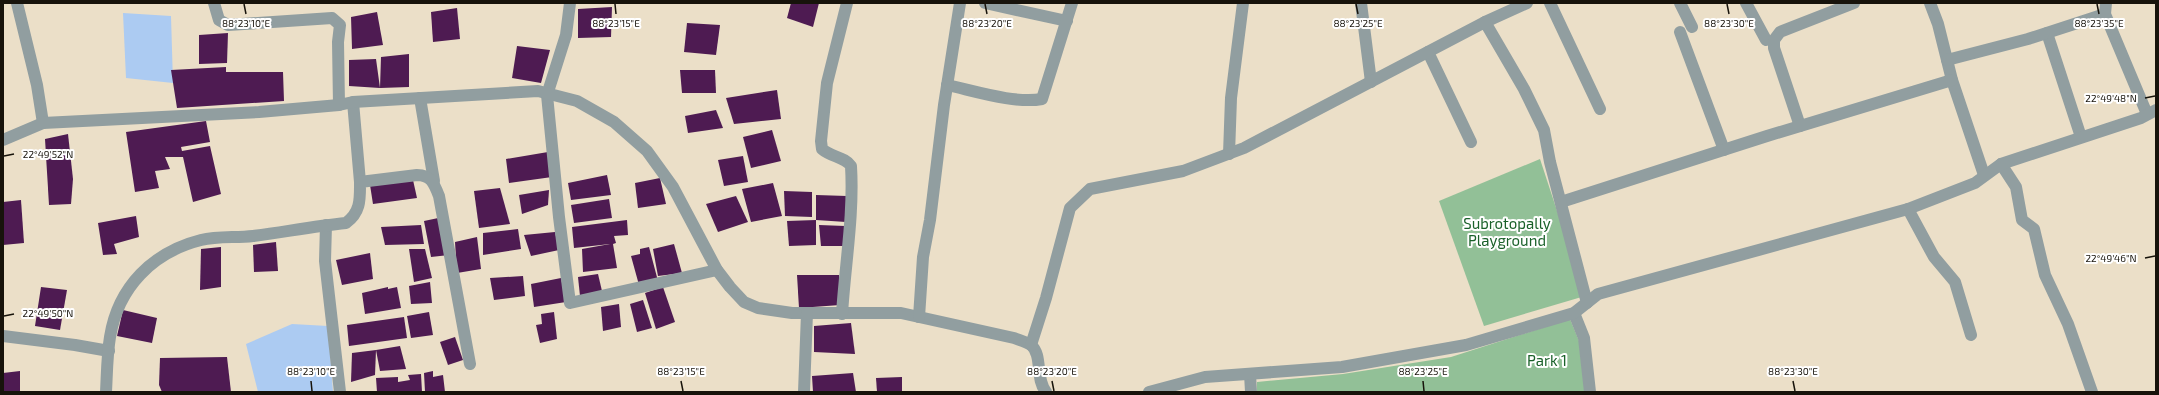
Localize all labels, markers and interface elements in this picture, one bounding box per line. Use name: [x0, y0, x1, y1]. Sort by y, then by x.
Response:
text: 88°23'10"E: [222, 17, 270, 29]
text: 88°23'15"E: [592, 17, 640, 29]
text: 88°23'20"E: [962, 17, 1012, 29]
text: 88°23'25"E: [1333, 17, 1383, 29]
text: 88°23'30"E: [1704, 17, 1754, 29]
text: 88°23'35"E: [2074, 17, 2124, 29]
text: 22°49'48"N: [2085, 92, 2137, 104]
text: 22°49'52"N: [23, 148, 73, 160]
park label: Subrotopally Playground: [1463, 214, 1551, 249]
text: 22°49'46"N: [2085, 252, 2137, 264]
text: 22°49'50"N: [23, 307, 73, 319]
park label: Park 1: [1527, 351, 1567, 369]
text: 88°23'10"E: [287, 365, 335, 377]
text: 88°23'15"E: [657, 365, 705, 377]
text: 88°23'20"E: [1027, 365, 1077, 377]
text: 88°23'25"E: [1398, 365, 1448, 377]
text: 88°23'30"E: [1768, 365, 1818, 377]

